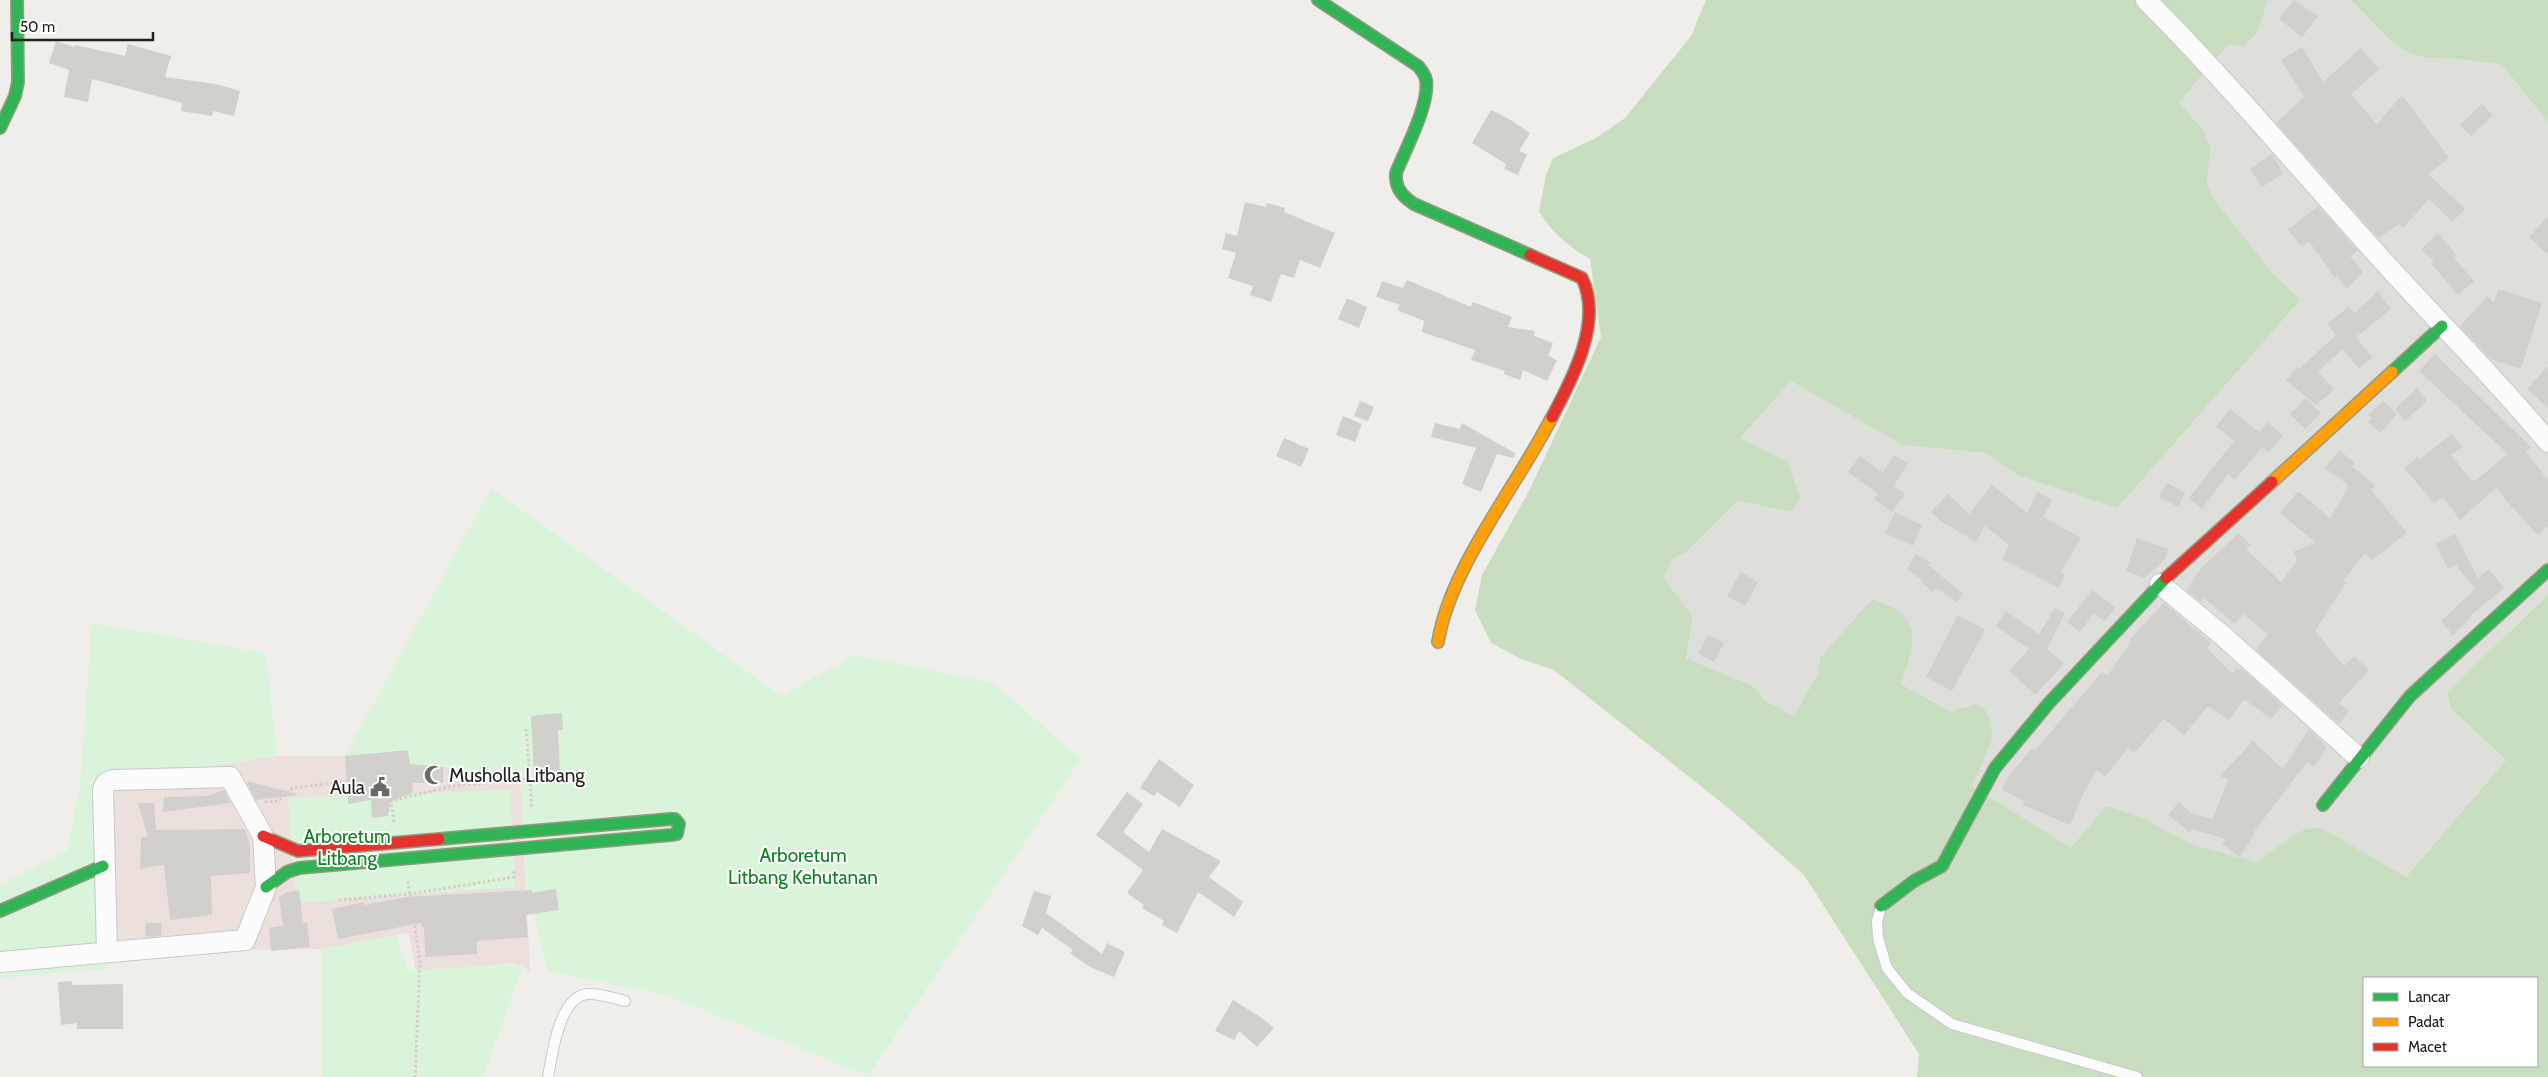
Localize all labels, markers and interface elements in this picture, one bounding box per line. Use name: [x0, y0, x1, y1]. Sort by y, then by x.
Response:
scale bar: [12, 10, 154, 42]
text: 50 m: [20, 18, 55, 36]
mosque icon: Musholla Litbang: [423, 764, 445, 786]
place label: Musholla Litbang: [449, 764, 585, 787]
place label: Aula: [330, 776, 365, 799]
public building icon: Aula: [369, 776, 391, 798]
park label: Arboretum Litbang: [303, 825, 391, 870]
park label: Arboretum Litbang Kehutanan: [728, 844, 878, 889]
legend: [2363, 977, 2538, 1067]
text: Lancar: [2408, 988, 2450, 1006]
text: Padat: [2408, 1013, 2444, 1031]
text: Macet: [2408, 1038, 2447, 1056]

